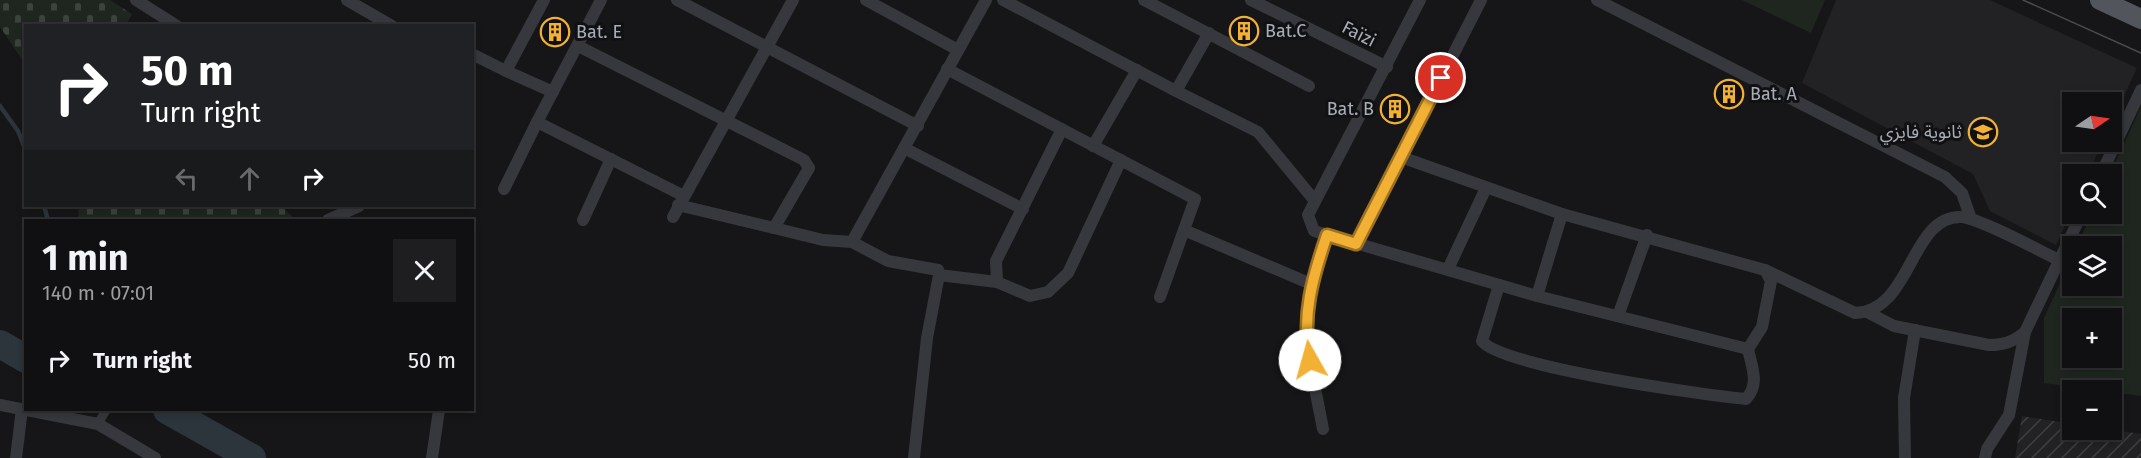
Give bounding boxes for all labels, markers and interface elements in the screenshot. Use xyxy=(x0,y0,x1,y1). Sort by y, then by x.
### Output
building icon: Bat.C xyxy=(1228,15,1260,47)
building icon: Bat. E xyxy=(539,16,571,48)
street label: Faïzi xyxy=(1338,16,1380,52)
place label: Bat.C xyxy=(1265,20,1306,42)
place label: Bat. E xyxy=(576,21,622,43)
text: 50 m xyxy=(141,46,234,96)
icon: right xyxy=(42,48,120,126)
pin xyxy=(1415,52,1466,103)
icon: arrive xyxy=(1424,61,1457,94)
building icon: Bat. A xyxy=(1713,78,1745,110)
place label: Bat. A xyxy=(1750,83,1797,105)
north arrow xyxy=(2062,92,2122,152)
map controls xyxy=(2062,92,2122,440)
building icon: Bat. B xyxy=(1379,93,1411,125)
text: Turn right xyxy=(141,97,261,129)
place label: Bat. B xyxy=(1327,98,1374,120)
school or university icon: ثانوية فايزي xyxy=(1967,116,1999,148)
place label: ثانوية فايزي xyxy=(1880,121,1962,145)
icon: left xyxy=(170,162,203,195)
icon: ahead xyxy=(233,162,266,195)
icon: right xyxy=(296,162,329,195)
button: search xyxy=(2062,164,2122,224)
text: 1 min xyxy=(42,236,129,280)
button: layers xyxy=(2062,236,2122,296)
button: close xyxy=(393,239,456,302)
text: 140 m · 07:01 xyxy=(42,281,154,305)
button: + xyxy=(2062,308,2122,368)
position arrow xyxy=(1278,328,1342,392)
icon: right xyxy=(42,344,75,377)
text: Turn right xyxy=(93,347,192,374)
text: 50 m xyxy=(408,347,456,374)
button: − xyxy=(2062,380,2122,440)

